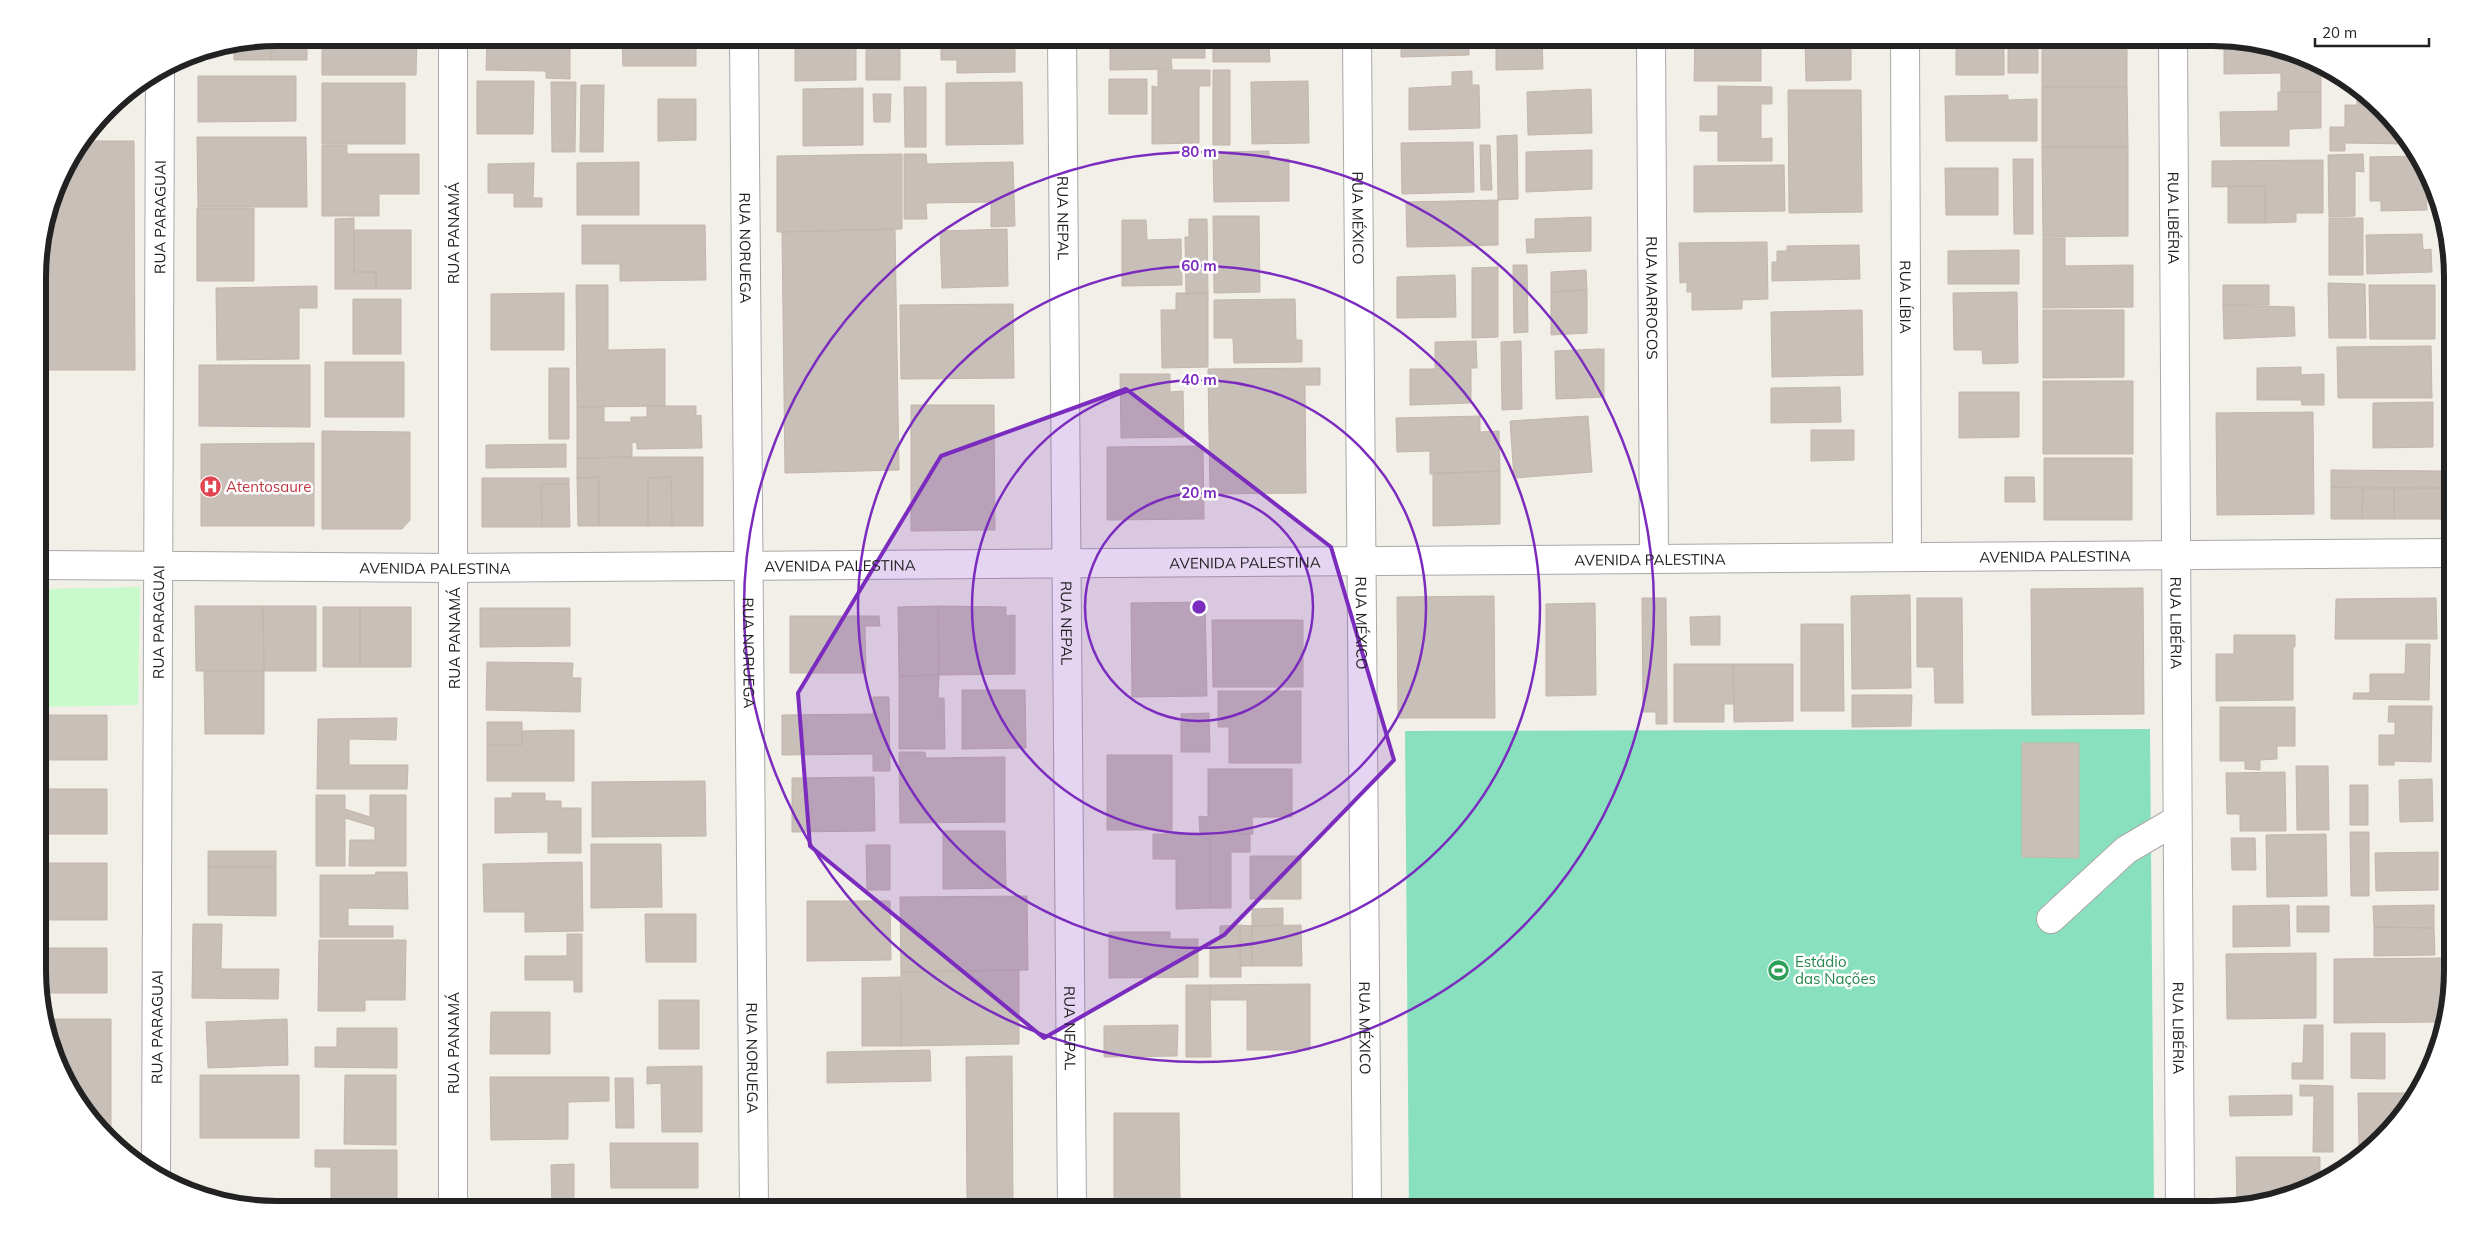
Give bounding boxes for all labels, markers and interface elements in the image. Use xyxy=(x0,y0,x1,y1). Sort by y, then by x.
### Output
scale bar xyxy=(2315,15,2429,47)
text: 20 m xyxy=(2322,23,2357,42)
text: 80 m xyxy=(1181,142,1217,161)
street label: RUA PARAGUAI xyxy=(150,160,169,274)
street label: RUA MÉXICO xyxy=(1349,171,1368,265)
street label: RUA LIBÉRIA xyxy=(2164,172,2184,264)
street label: RUA NEPAL xyxy=(1054,176,1073,260)
street label: RUA PANAMÁ xyxy=(444,182,463,284)
street label: RUA NORUEGA xyxy=(736,192,756,304)
street label: RUA MARROCOS xyxy=(1643,236,1662,360)
text: 60 m xyxy=(1181,256,1217,275)
street label: RUA LÍBIA xyxy=(1896,260,1916,334)
text: 40 m xyxy=(1181,370,1217,389)
hospital icon: Atentosaure xyxy=(198,474,222,498)
place label: Atentosaure xyxy=(226,477,311,496)
text: 20 m xyxy=(1181,483,1217,502)
street label: AVENIDA PALESTINA xyxy=(1979,546,2131,566)
street label: AVENIDA PALESTINA xyxy=(1574,549,1726,569)
street label: AVENIDA PALESTINA xyxy=(1169,552,1321,572)
street label: AVENIDA PALESTINA xyxy=(764,555,916,575)
street label: AVENIDA PALESTINA xyxy=(359,558,511,578)
street label: RUA PARAGUAI xyxy=(148,565,168,679)
street label: RUA MÉXICO xyxy=(1352,576,1372,670)
street label: RUA LIBÉRIA xyxy=(2167,577,2186,669)
street label: RUA NEPAL xyxy=(1057,581,1077,665)
street label: RUA PANAMÁ xyxy=(445,587,464,689)
street label: RUA NORUEGA xyxy=(739,597,759,709)
centre of rings xyxy=(1190,598,1208,616)
place label: Estádio das Nações xyxy=(1795,952,1876,988)
sports icon: Estádio das Nações xyxy=(1767,958,1791,982)
street label: RUA PARAGUAI xyxy=(147,970,166,1084)
street label: RUA MÉXICO xyxy=(1356,981,1375,1075)
street label: RUA LIBÉRIA xyxy=(2169,982,2189,1074)
street label: RUA NEPAL xyxy=(1061,986,1080,1070)
street label: RUA PANAMÁ xyxy=(444,992,463,1094)
street label: RUA NORUEGA xyxy=(743,1002,763,1114)

